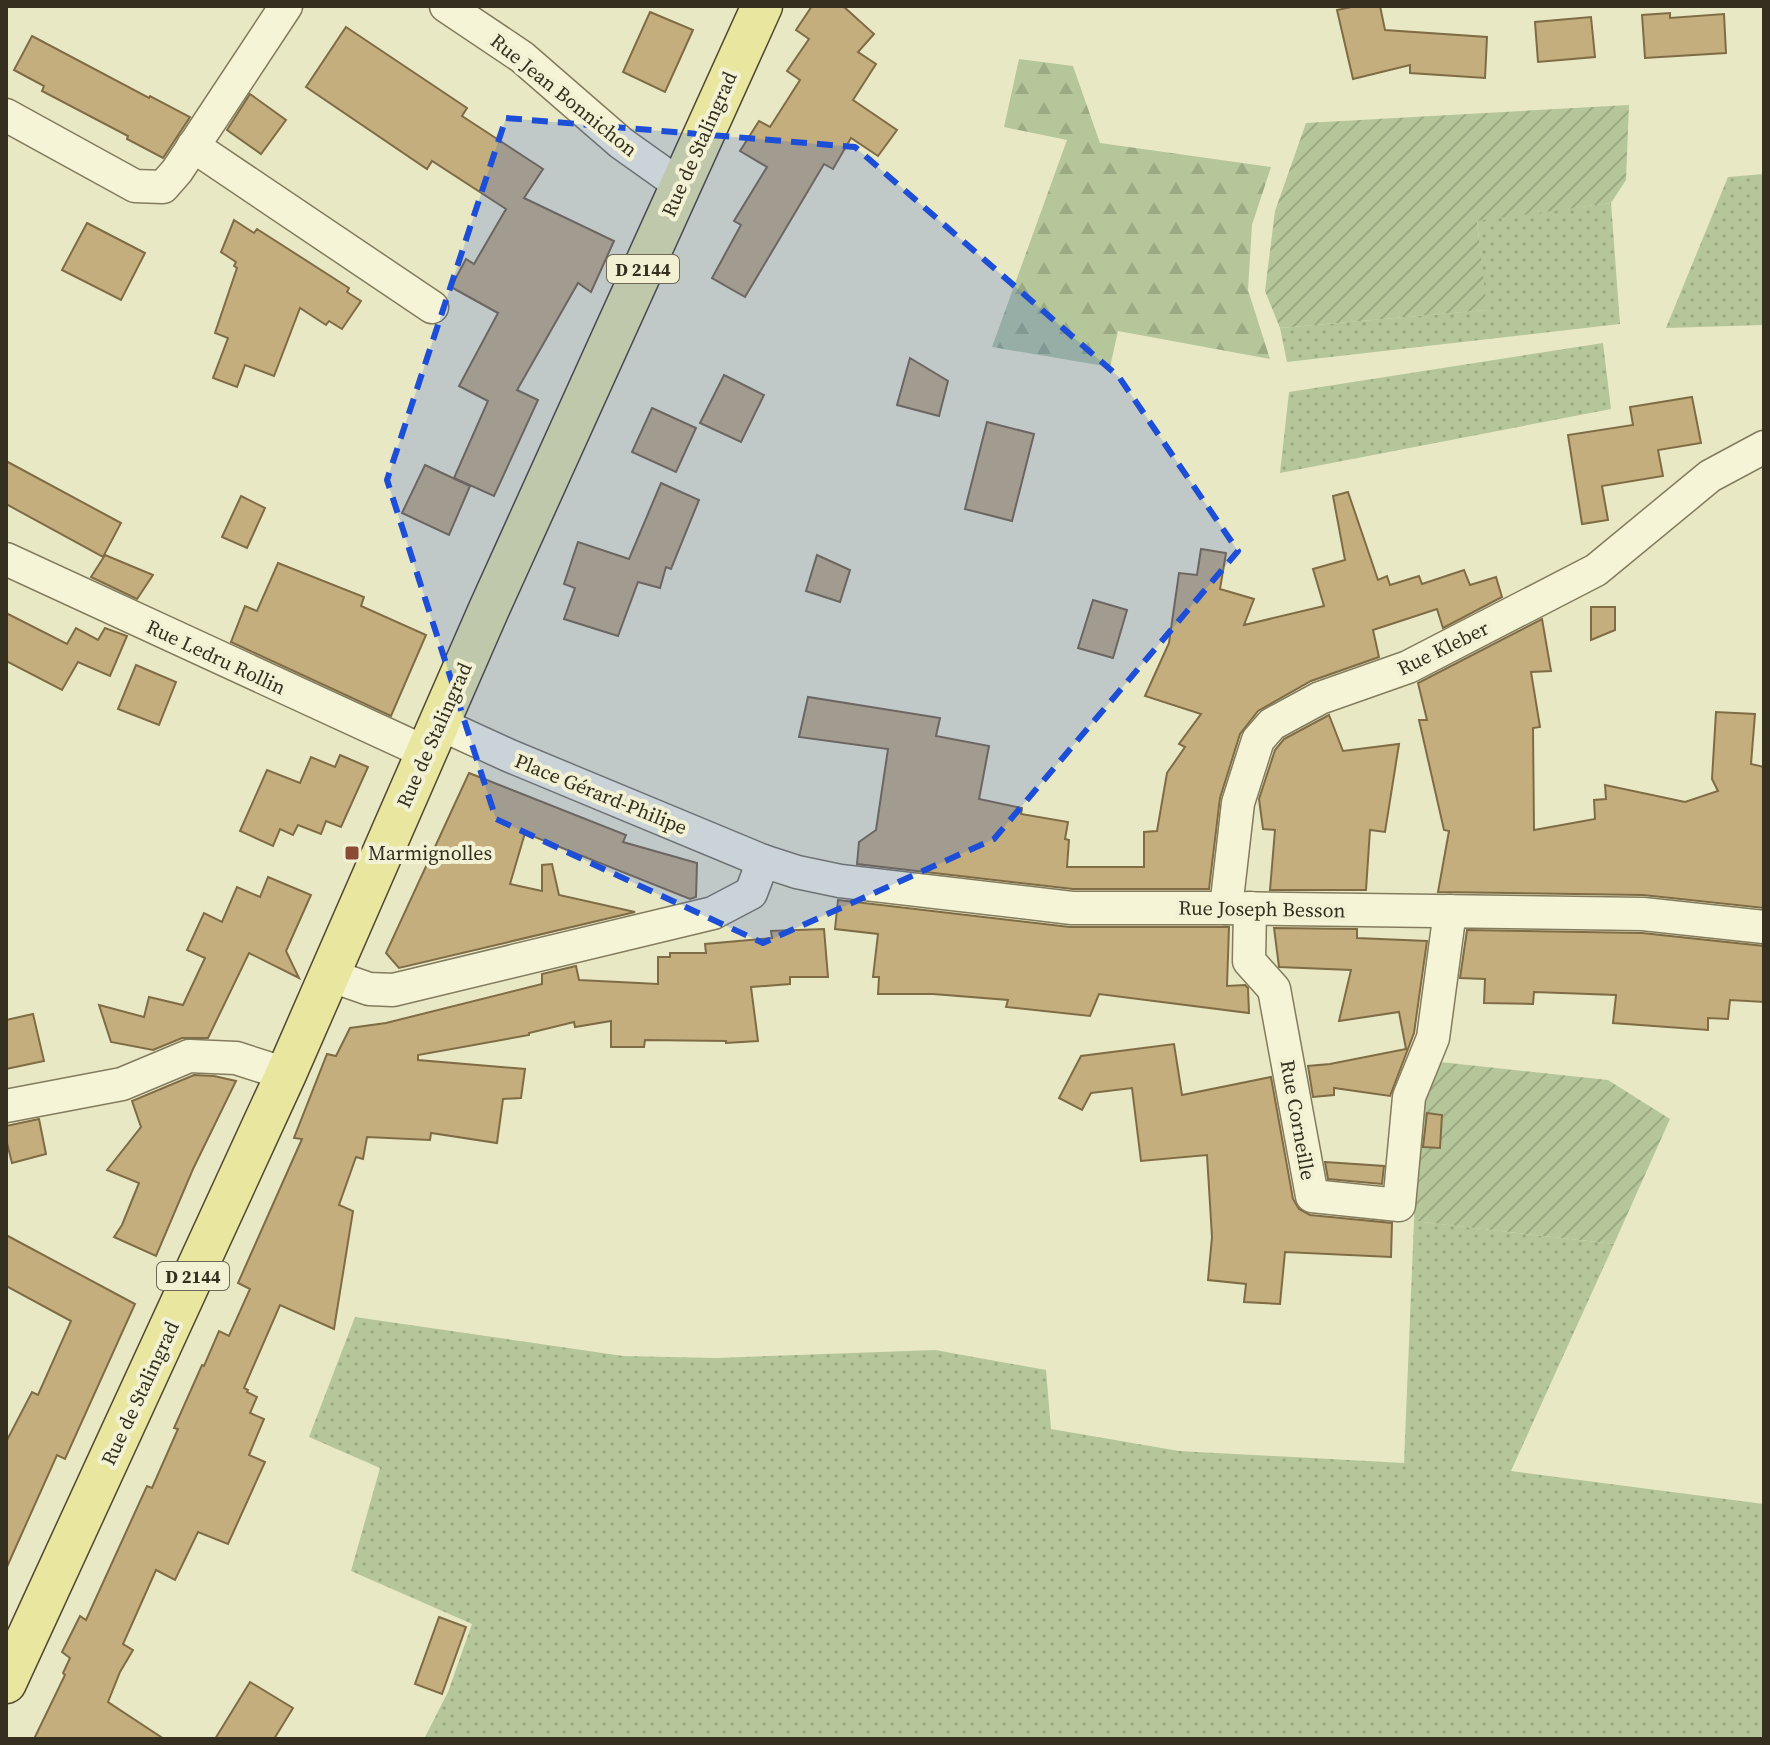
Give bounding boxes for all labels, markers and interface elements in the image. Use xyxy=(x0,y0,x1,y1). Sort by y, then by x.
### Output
street label: Rue Jean Bonnichon xyxy=(485,27,643,163)
street label: Rue de Stalingrad xyxy=(654,66,744,221)
road number: D 2144 xyxy=(607,255,679,283)
street label: Rue Ledru Rollin xyxy=(142,612,290,702)
street label: Rue Kleber xyxy=(1393,614,1494,682)
street label: Rue de Stalingrad xyxy=(389,657,479,812)
street label: Place Gérard-Philipe xyxy=(511,747,691,841)
place label: Marmignolles xyxy=(368,839,492,867)
marker: Marmignolles xyxy=(343,844,361,862)
street label: Rue Joseph Besson xyxy=(1178,894,1346,924)
street label: Rue Corneille xyxy=(1274,1058,1322,1182)
road number: D 2144 xyxy=(157,1262,229,1290)
street label: Rue de Stalingrad xyxy=(94,1316,186,1470)

